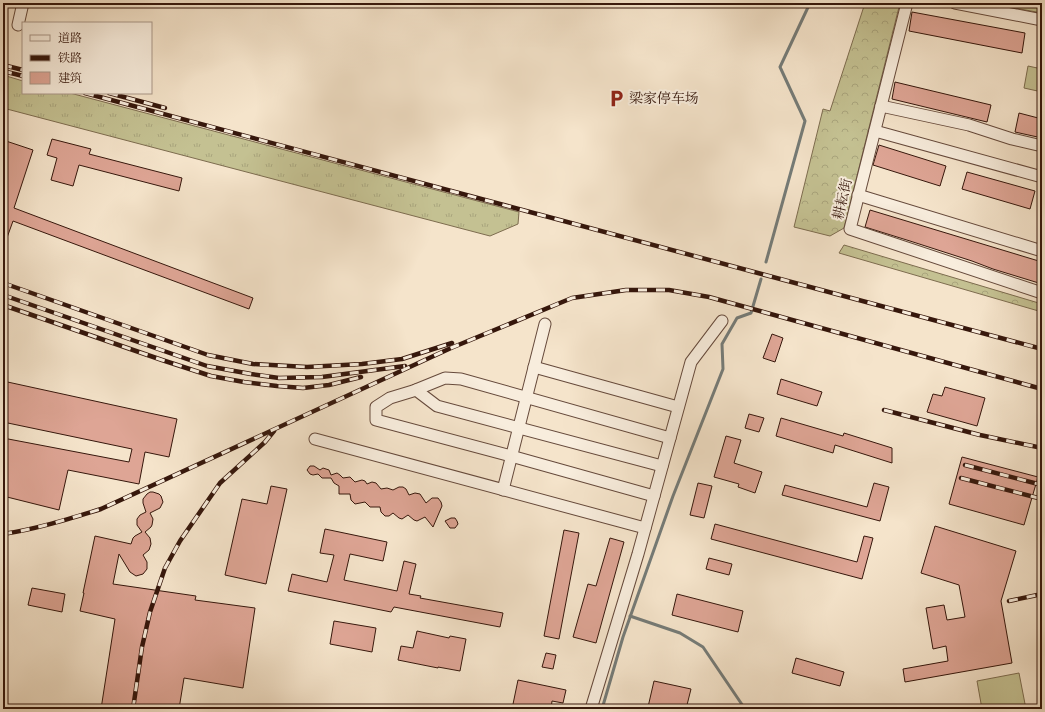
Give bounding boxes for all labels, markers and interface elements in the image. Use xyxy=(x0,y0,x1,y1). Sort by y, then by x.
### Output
legend xyxy=(22,22,152,94)
text: 道路 xyxy=(58,31,82,45)
text: 铁路 xyxy=(58,51,82,65)
text: 建筑 xyxy=(58,71,82,85)
parking icon: 梁家停车场 xyxy=(606,88,626,108)
place label: 梁家停车场 xyxy=(629,91,699,106)
street label: 耕耘街 xyxy=(830,177,855,221)

